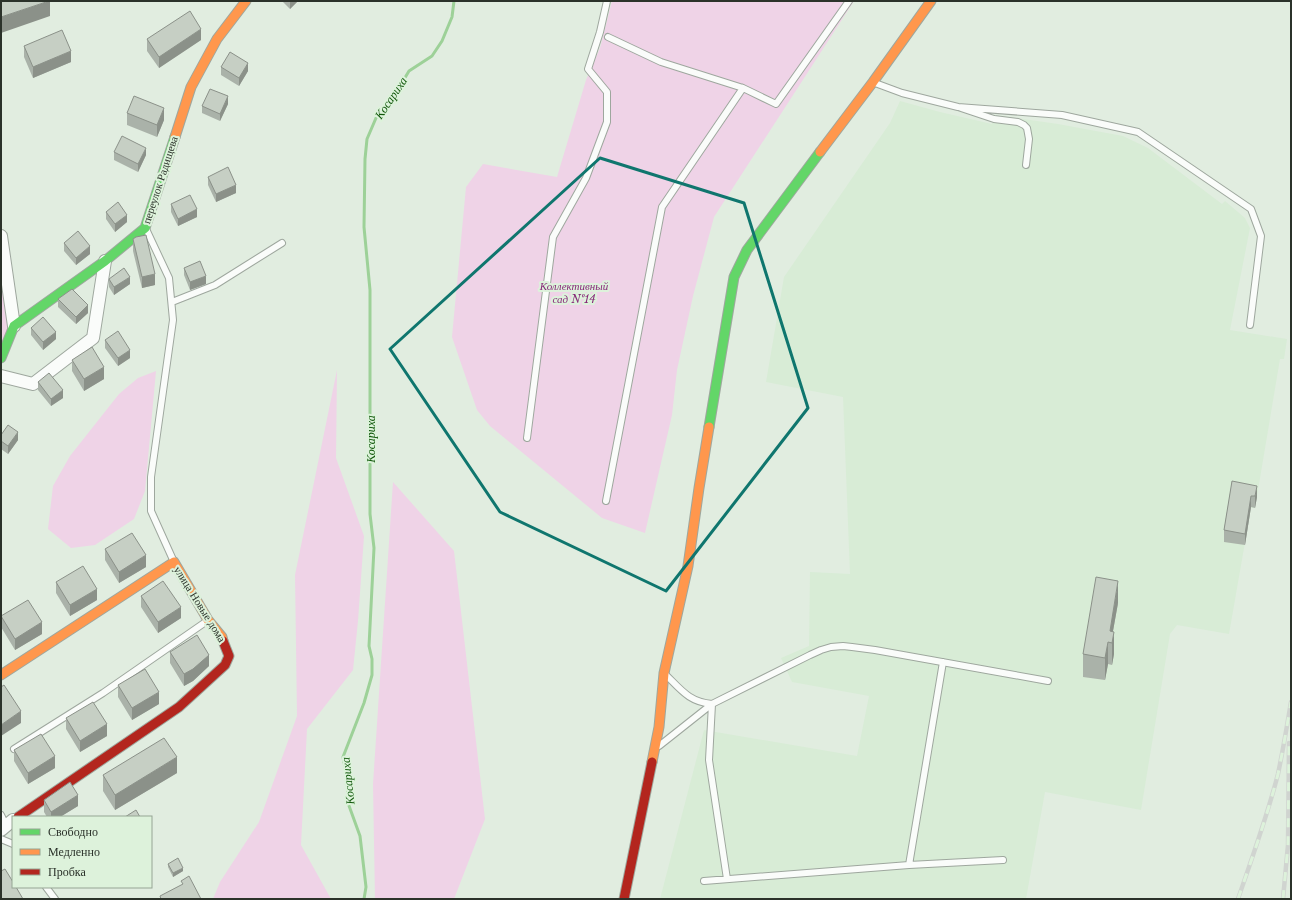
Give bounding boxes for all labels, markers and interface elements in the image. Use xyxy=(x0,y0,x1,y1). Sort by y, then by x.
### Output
water label: Косариха xyxy=(370,74,410,123)
street label: переулок Радищева xyxy=(139,134,181,226)
park label: Коллективный сад №14 xyxy=(539,279,609,306)
water label: Косариха xyxy=(363,415,378,464)
street label: улица Новые дома xyxy=(171,563,229,645)
water label: Косариха xyxy=(338,757,358,807)
legend xyxy=(12,816,152,888)
text: Свободно xyxy=(48,824,98,839)
text: Медленно xyxy=(48,844,100,859)
text: Пробка xyxy=(48,864,86,879)

